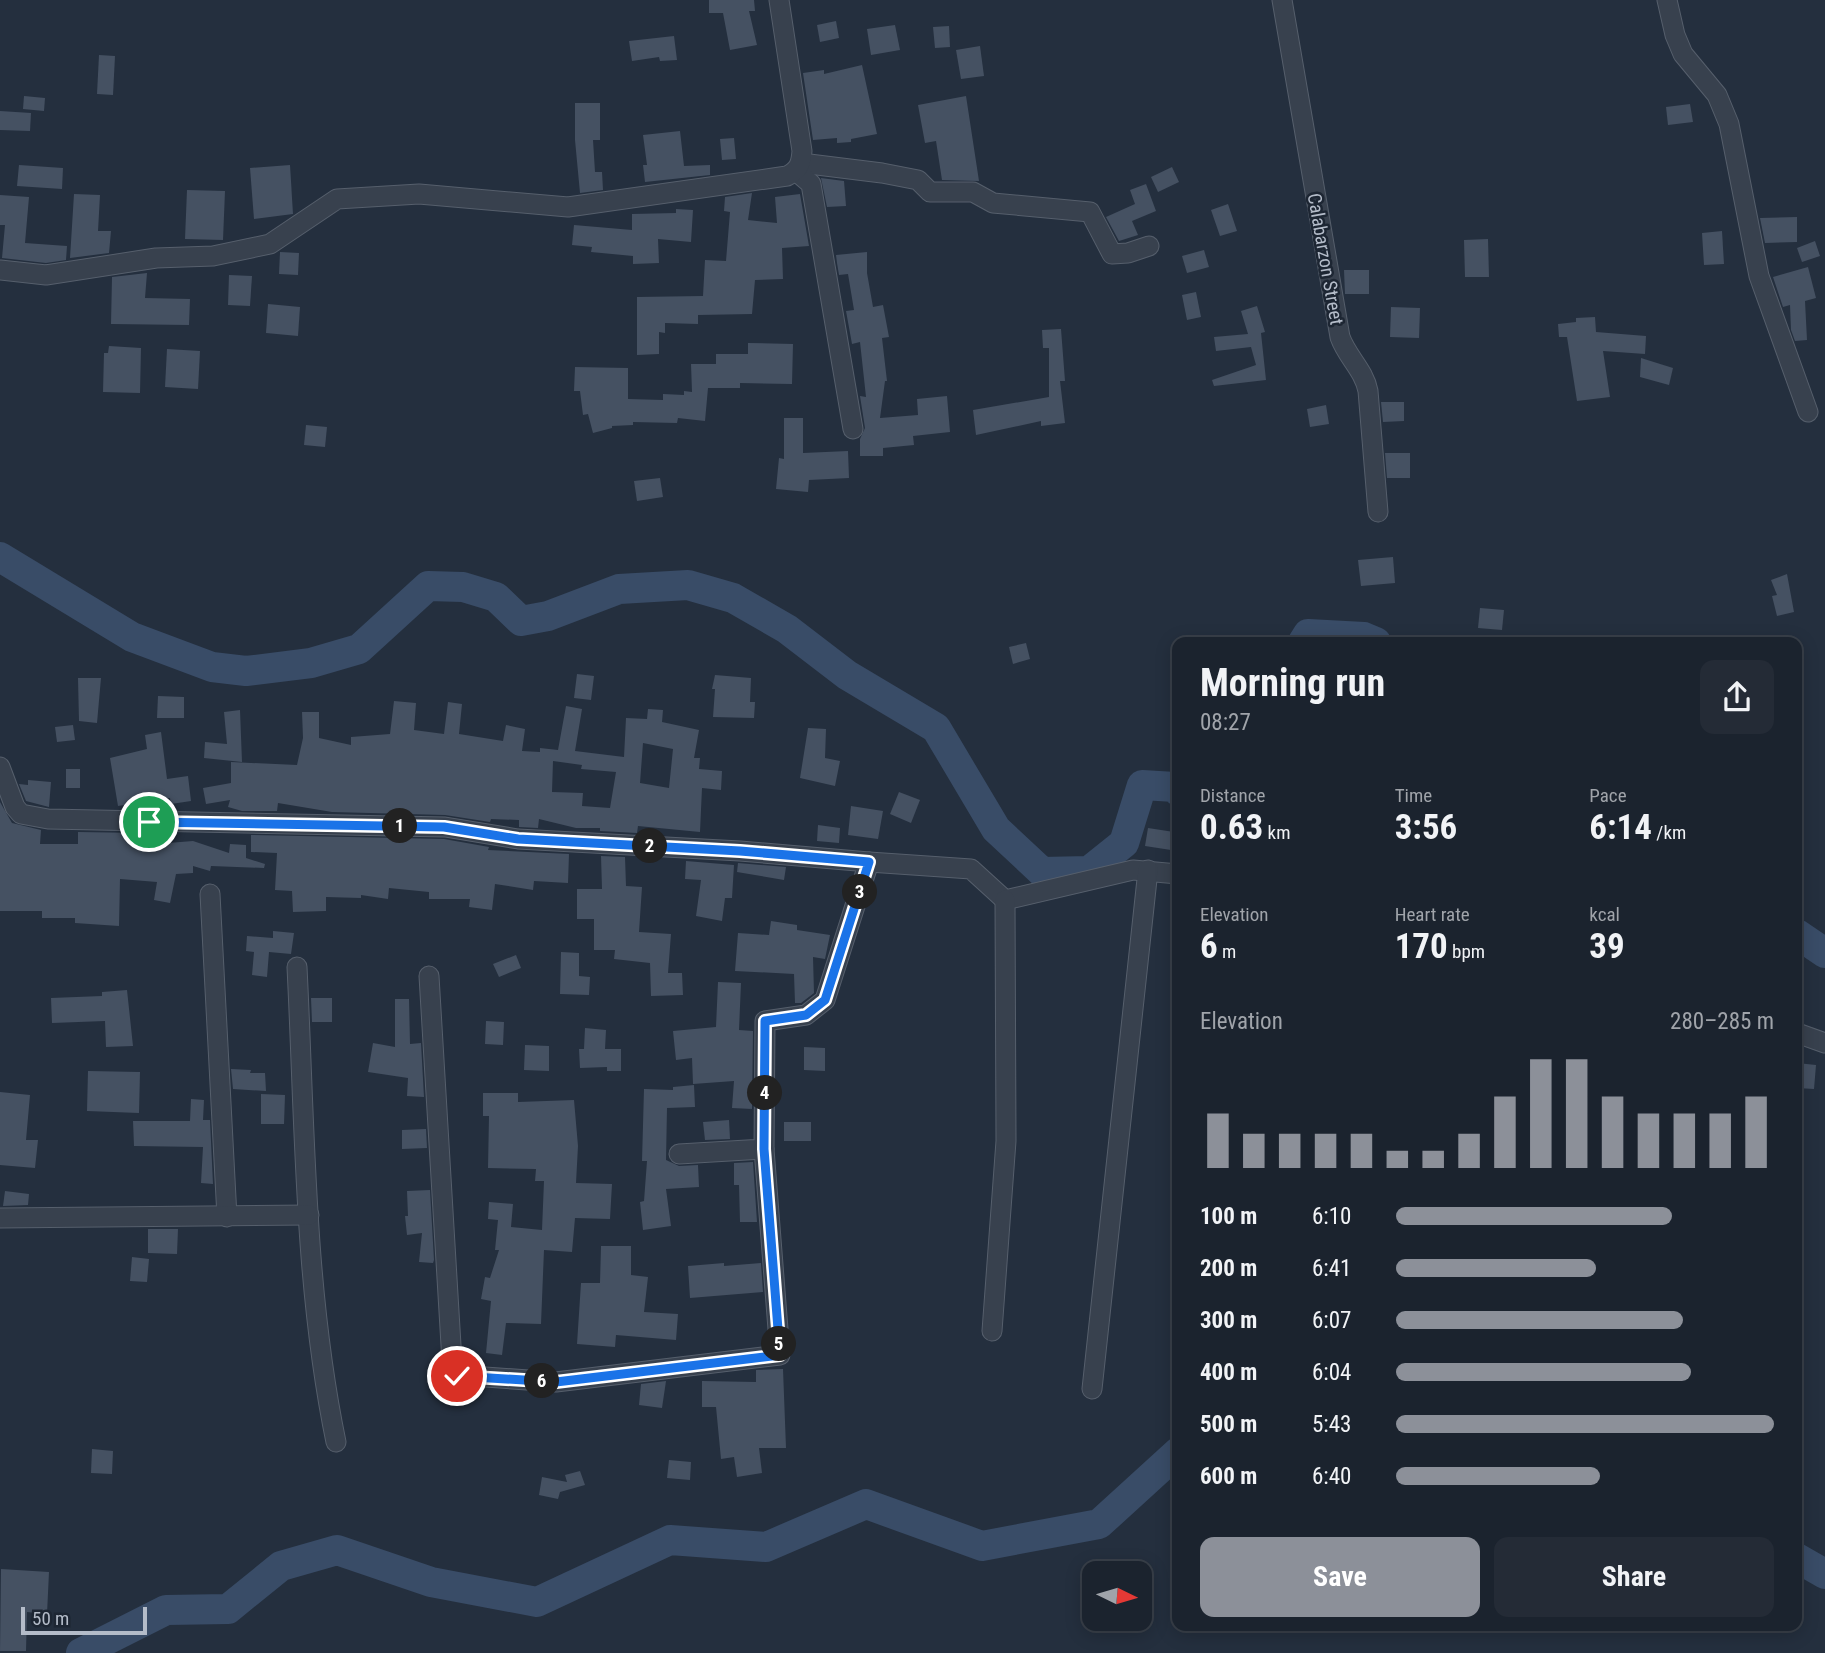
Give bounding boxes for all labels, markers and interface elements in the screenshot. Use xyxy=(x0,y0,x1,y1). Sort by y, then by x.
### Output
street label: Calabarzon Street xyxy=(1303,191,1348,327)
button: share xyxy=(1700,660,1774,734)
text: Morning run xyxy=(1200,661,1385,705)
text: 08:27 xyxy=(1200,709,1251,736)
text: Distance xyxy=(1200,784,1265,807)
text: Time xyxy=(1395,784,1432,807)
text: Pace xyxy=(1589,784,1627,807)
pin xyxy=(119,792,179,852)
icon: arrive xyxy=(130,803,168,841)
text: 0.63 xyxy=(1200,807,1263,848)
text: 3:56 xyxy=(1395,807,1457,848)
text: 6:14 xyxy=(1589,807,1652,848)
pin: 1 xyxy=(382,808,418,844)
text: 1 xyxy=(395,814,404,837)
text: km xyxy=(1263,821,1290,844)
text: /km xyxy=(1652,821,1686,844)
pin: 2 xyxy=(632,828,668,864)
text: 2 xyxy=(645,834,654,857)
pin: 3 xyxy=(842,874,878,910)
text: 3 xyxy=(855,880,864,903)
text: Elevation xyxy=(1200,903,1268,926)
text: Heart rate xyxy=(1395,903,1470,926)
text: kcal xyxy=(1589,903,1620,926)
text: 6 xyxy=(1200,926,1218,967)
text: 170 xyxy=(1395,926,1448,967)
text: 39 xyxy=(1589,926,1625,967)
text: m xyxy=(1218,940,1236,963)
text: bpm xyxy=(1448,940,1485,963)
text: Elevation xyxy=(1200,1008,1283,1035)
text: 280–285 m xyxy=(1670,1008,1774,1035)
pin: 4 xyxy=(748,1076,782,1110)
text: 4 xyxy=(760,1081,769,1104)
text: 100 m xyxy=(1200,1203,1257,1230)
text: 6:10 xyxy=(1312,1203,1351,1230)
text: 200 m xyxy=(1200,1255,1257,1282)
text: 6:41 xyxy=(1312,1255,1351,1282)
text: 300 m xyxy=(1200,1307,1257,1334)
text: 6:07 xyxy=(1312,1307,1351,1334)
pin: 5 xyxy=(762,1326,796,1362)
text: 5 xyxy=(774,1332,783,1355)
pin xyxy=(427,1346,487,1406)
icon: check xyxy=(438,1357,476,1395)
text: 400 m xyxy=(1200,1359,1257,1386)
text: 6:04 xyxy=(1312,1359,1351,1386)
pin: 6 xyxy=(524,1364,560,1398)
text: 6 xyxy=(537,1369,546,1392)
text: 500 m xyxy=(1200,1411,1257,1438)
text: 5:43 xyxy=(1312,1411,1351,1438)
text: 600 m xyxy=(1200,1463,1257,1490)
text: 6:40 xyxy=(1312,1463,1351,1490)
button: Save xyxy=(1200,1537,1480,1617)
button: Share xyxy=(1494,1537,1774,1617)
north arrow xyxy=(1082,1561,1152,1631)
map controls xyxy=(1082,1561,1152,1631)
scale bar xyxy=(21,1604,147,1636)
text: 50 m xyxy=(32,1607,69,1630)

